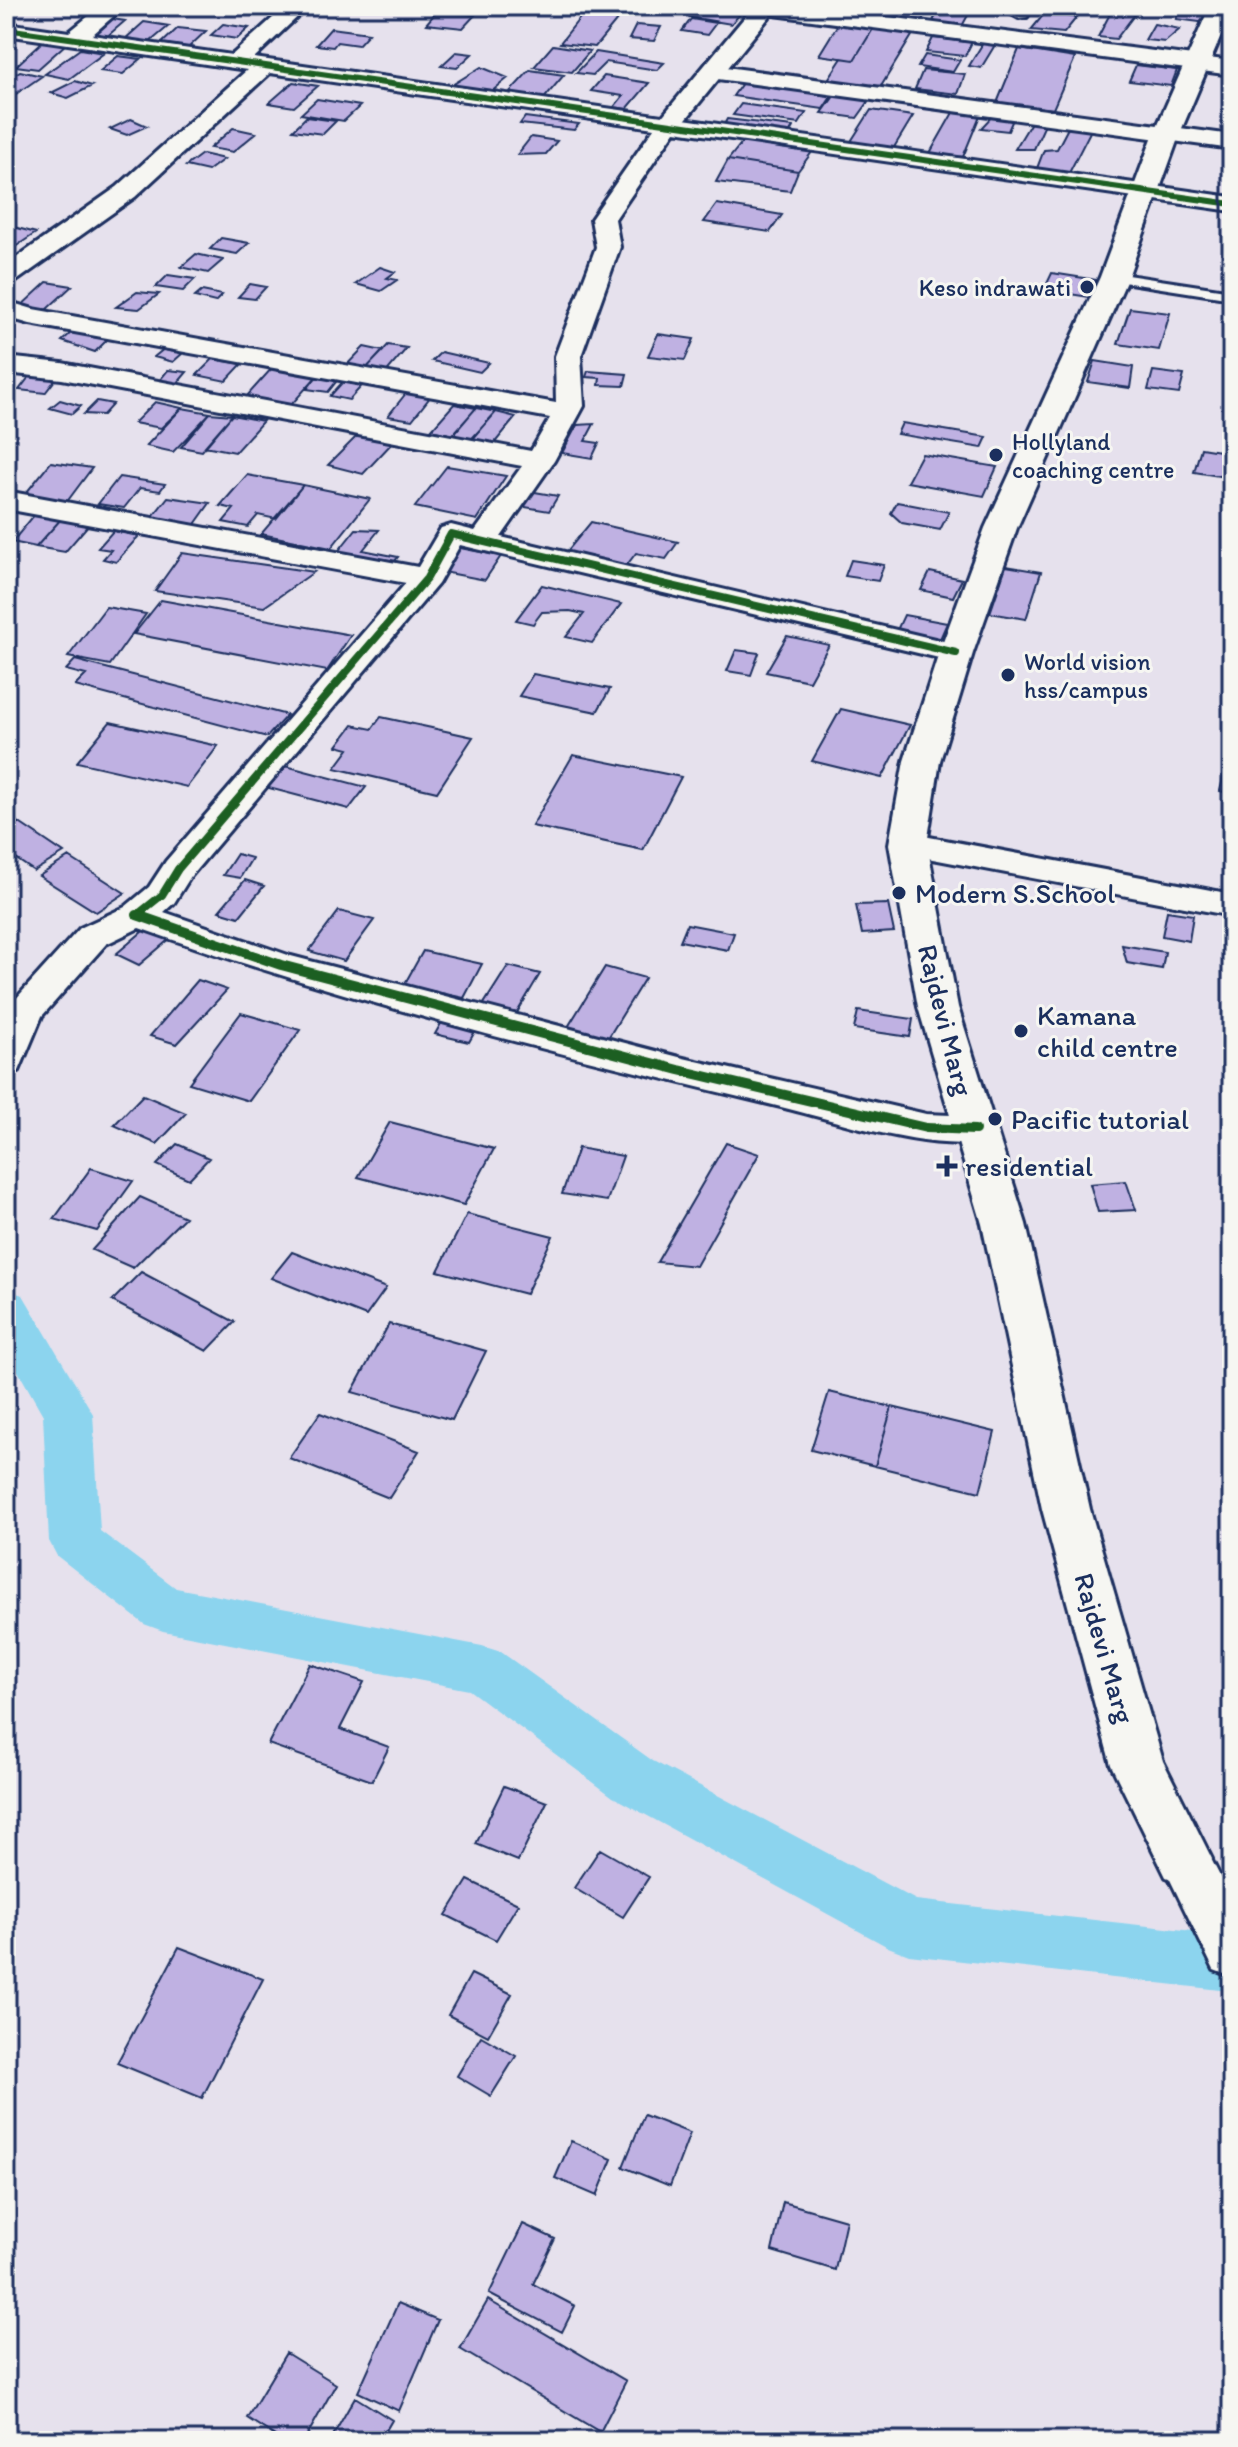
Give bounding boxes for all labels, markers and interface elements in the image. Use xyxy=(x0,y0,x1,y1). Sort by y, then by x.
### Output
place label: Keso indrawati xyxy=(919,273,1071,302)
marker: Keso indrawati xyxy=(1078,278,1096,296)
place label: Hollyland coaching centre xyxy=(1012,427,1174,484)
marker: Hollyland coaching centre xyxy=(987,446,1005,464)
place label: World vision hss/campus xyxy=(1024,647,1151,704)
marker: World vision hss/campus xyxy=(999,666,1017,684)
place label: Modern S.School xyxy=(915,876,1115,910)
marker: Modern S.School xyxy=(890,884,908,902)
street label: Rajdevi Marg xyxy=(911,941,981,1100)
place label: Kamana child centre xyxy=(1037,998,1178,1064)
marker: Kamana child centre xyxy=(1012,1022,1030,1040)
place label: Pacific tutorial xyxy=(1011,1102,1189,1136)
marker: Pacific tutorial xyxy=(986,1110,1004,1128)
place label: residential xyxy=(965,1149,1093,1183)
marker: residential xyxy=(936,1155,958,1177)
street label: Rajdevi Marg xyxy=(1067,1569,1143,1728)

